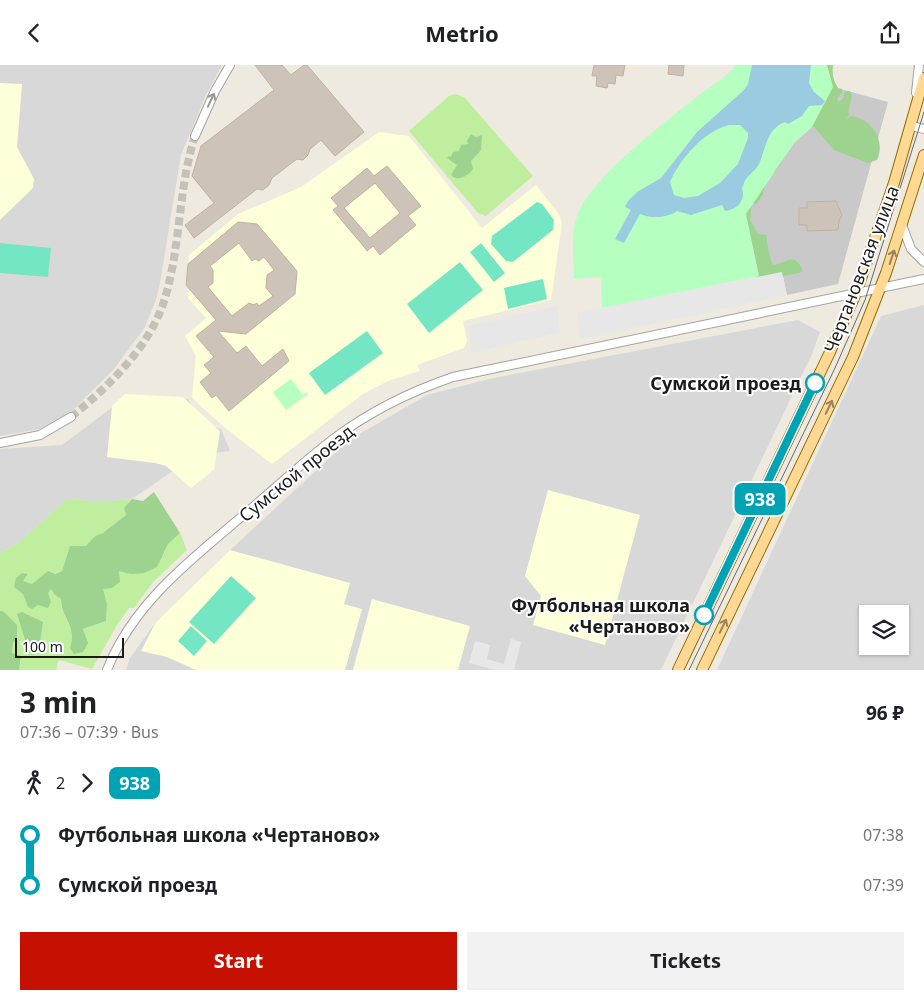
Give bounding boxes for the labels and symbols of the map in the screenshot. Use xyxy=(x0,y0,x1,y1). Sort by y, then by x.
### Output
one-way arrow xyxy=(207,93,216,108)
street label: Чертановская улица xyxy=(818,182,904,356)
one-way arrow xyxy=(887,249,897,265)
place label: Сумской проезд xyxy=(650,371,802,395)
marker: Сумской проезд xyxy=(805,373,825,393)
one-way arrow xyxy=(825,400,834,415)
street label: Сумской проезд xyxy=(234,419,359,527)
line badge: 938 xyxy=(731,483,789,515)
place label: Футбольная школа «Чертаново» xyxy=(511,593,690,638)
marker: Футбольная школа «Чертаново» xyxy=(694,605,714,625)
one-way arrow xyxy=(719,619,728,634)
scale bar xyxy=(15,635,124,658)

